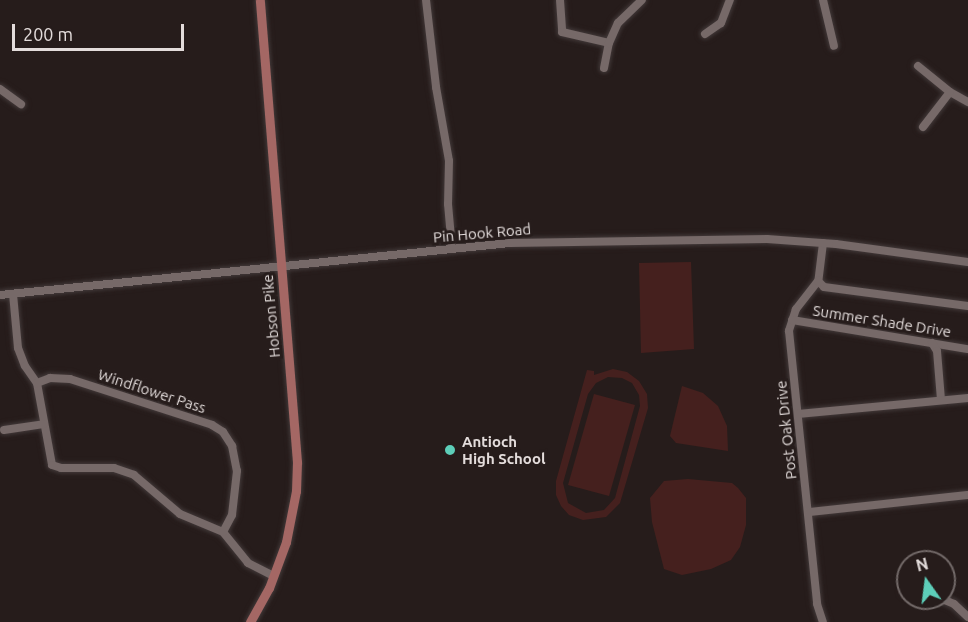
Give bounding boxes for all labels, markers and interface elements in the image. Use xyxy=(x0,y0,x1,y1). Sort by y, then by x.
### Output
scale bar xyxy=(15,12,188,50)
text: 200 m xyxy=(23,24,73,44)
street label: Pin Hook Road xyxy=(432,220,532,246)
street label: Hobson Pike xyxy=(258,274,284,358)
street label: Summer Shade Drive xyxy=(812,301,952,341)
street label: Windflower Pass xyxy=(96,365,208,417)
street label: Post Oak Drive xyxy=(772,380,800,480)
place label: Antioch High School xyxy=(462,432,545,467)
marker: Antioch High School xyxy=(443,443,457,457)
north arrow xyxy=(896,550,956,610)
text: N xyxy=(914,554,930,575)

